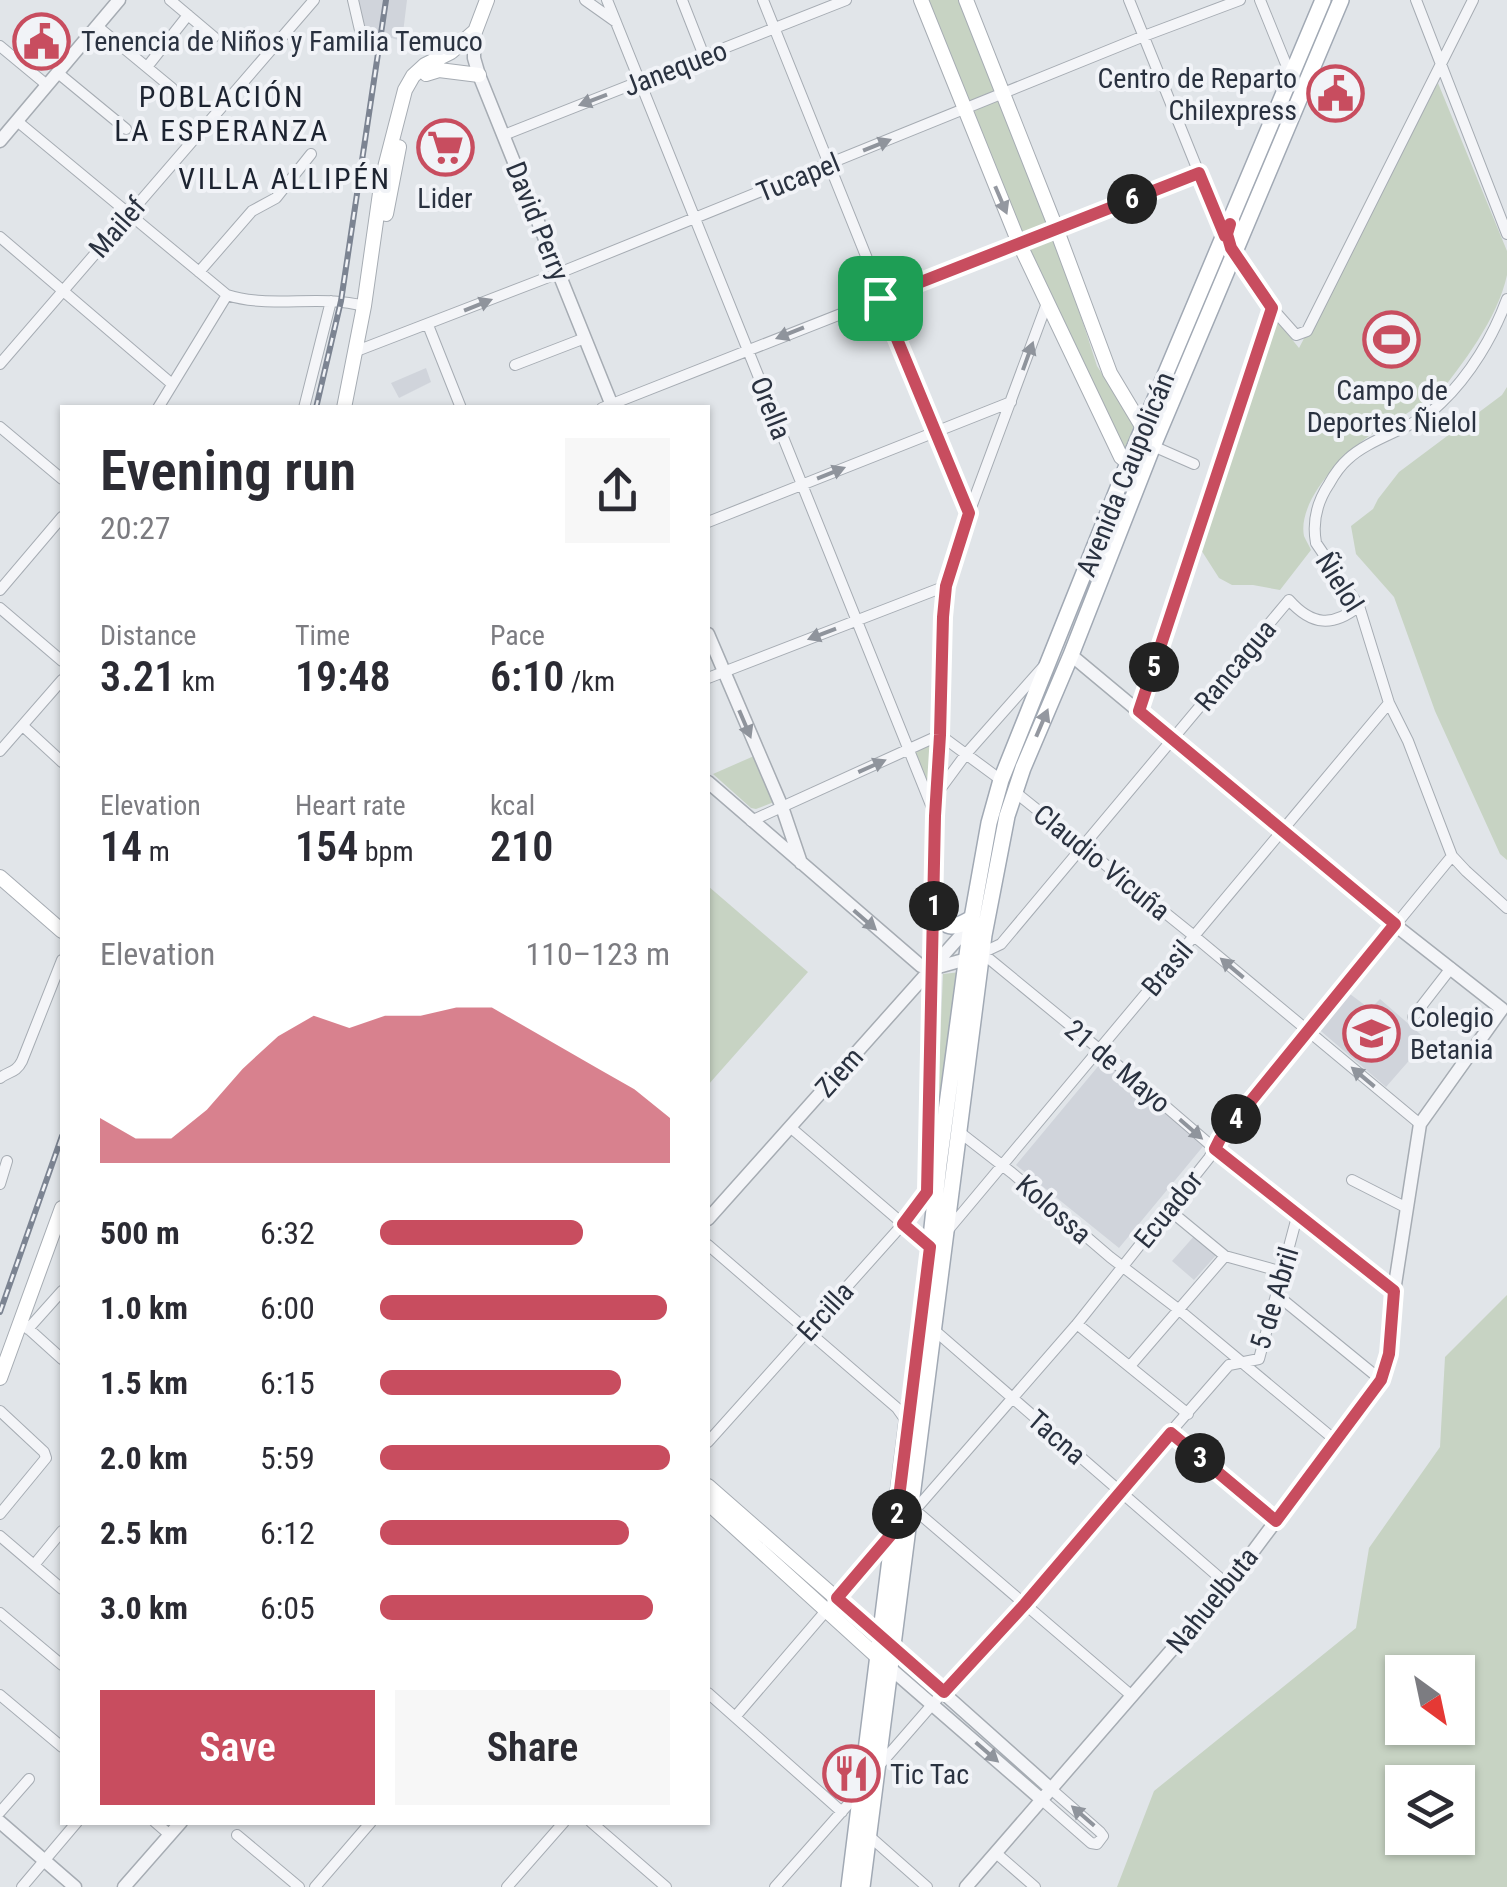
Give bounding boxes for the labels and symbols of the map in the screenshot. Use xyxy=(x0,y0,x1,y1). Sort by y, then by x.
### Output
public building icon: Tenencia de Niños y Familia Temuco xyxy=(12,11,72,71)
place label: Tenencia de Niños y Familia Temuco xyxy=(81,25,483,58)
street label: Janequeo xyxy=(619,34,732,103)
place label: Centro de Reparto Chilexpress xyxy=(1097,62,1297,127)
public building icon: Centro de Reparto Chilexpress xyxy=(1306,64,1366,124)
district label: POBLACIÓN LA ESPERANZA xyxy=(114,79,330,148)
one-way arrow xyxy=(578,93,608,108)
supermarket icon: Lider xyxy=(415,117,475,177)
one-way arrow xyxy=(862,136,892,152)
street label: Tucapel xyxy=(752,146,844,209)
street label: David Perry xyxy=(499,157,576,286)
district label: VILLA ALLIPÉN xyxy=(178,161,392,196)
pin: 6 xyxy=(1107,174,1157,224)
place label: Lider xyxy=(417,182,473,215)
one-way arrow xyxy=(993,185,1009,215)
street label: Mailef xyxy=(82,190,153,264)
pin xyxy=(838,256,923,341)
one-way arrow xyxy=(464,297,494,313)
sports icon: Campo de Deportes Ñielol xyxy=(1362,309,1422,369)
one-way arrow xyxy=(775,326,805,342)
one-way arrow xyxy=(1021,341,1036,371)
street label: Avenida Caupolicán xyxy=(1069,367,1182,581)
street label: Orella xyxy=(743,372,798,444)
place label: Campo de Deportes Ñielol xyxy=(1307,374,1477,439)
one-way arrow xyxy=(816,465,846,481)
street label: Ñielol xyxy=(1309,546,1370,618)
street label: Rancagua xyxy=(1188,613,1283,718)
one-way arrow xyxy=(807,626,837,642)
pin: 5 xyxy=(1129,642,1179,692)
one-way arrow xyxy=(1034,708,1050,738)
one-way arrow xyxy=(738,709,754,739)
one-way arrow xyxy=(857,758,887,774)
street label: Claudio Vicuña xyxy=(1027,797,1176,927)
pin: 1 xyxy=(909,881,959,931)
one-way arrow xyxy=(852,909,877,931)
street label: Brasil xyxy=(1135,934,1200,1003)
one-way arrow xyxy=(1220,958,1245,979)
place label: Colegio Betania xyxy=(1410,1001,1494,1066)
school or university icon: Colegio Betania xyxy=(1341,1003,1401,1063)
street label: 21 de Mayo xyxy=(1058,1013,1177,1120)
street label: Ziem xyxy=(809,1041,870,1104)
one-way arrow xyxy=(1351,1067,1376,1089)
pin: 4 xyxy=(1211,1094,1261,1144)
one-way arrow xyxy=(1178,1117,1203,1139)
street label: Ecuador xyxy=(1127,1164,1210,1255)
street label: Kolossa xyxy=(1009,1168,1098,1251)
street label: 5 de Abril xyxy=(1243,1243,1306,1353)
street label: Ercilla xyxy=(790,1275,860,1348)
street label: Tacna xyxy=(1021,1403,1093,1472)
pin: 3 xyxy=(1175,1433,1225,1483)
pin: 2 xyxy=(872,1489,922,1539)
street label: Nahuelbuta xyxy=(1160,1541,1265,1660)
north arrow xyxy=(1385,1655,1475,1745)
one-way arrow xyxy=(974,1741,999,1763)
restaurant icon: Tic Tac xyxy=(821,1744,881,1804)
place label: Tic Tac xyxy=(890,1758,969,1791)
one-way arrow xyxy=(1070,1806,1095,1828)

